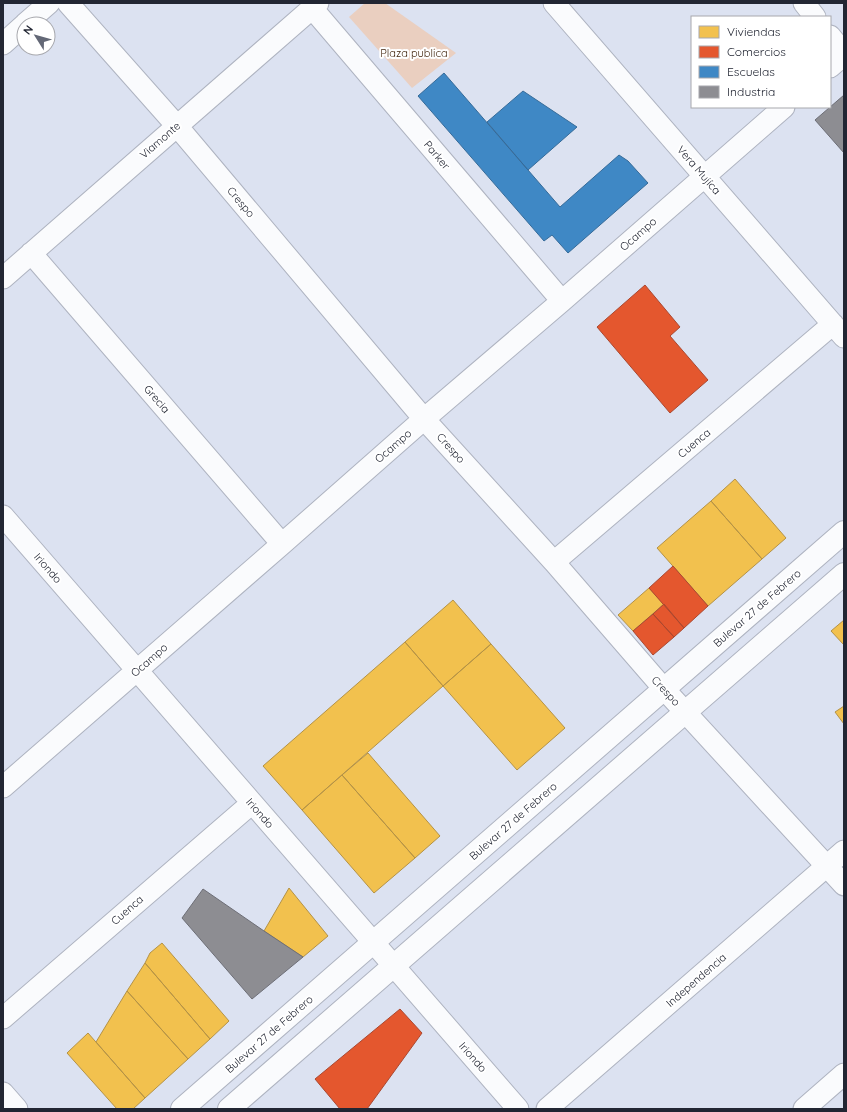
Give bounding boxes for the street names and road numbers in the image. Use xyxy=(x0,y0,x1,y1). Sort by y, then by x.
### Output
street label: Viamonte xyxy=(137,119,183,161)
street label: Parker xyxy=(421,138,454,173)
street label: Vera Mujíca xyxy=(674,143,724,197)
street label: Crespo xyxy=(224,184,258,221)
street label: Ocampo xyxy=(617,214,660,254)
street label: Grecia xyxy=(141,382,173,416)
street label: Cuenca xyxy=(675,425,713,461)
street label: Ocampo xyxy=(372,426,415,466)
street label: Crespo xyxy=(434,430,468,466)
street label: Iriondo xyxy=(31,550,65,586)
street label: Bulevar 27 de Febrero xyxy=(710,566,804,650)
street label: Ocampo xyxy=(128,640,171,680)
street label: Crespo xyxy=(649,673,684,709)
street label: Bulevar 27 de Febrero xyxy=(466,779,560,863)
street label: Iriondo xyxy=(243,795,277,831)
street label: Cuenca xyxy=(108,892,146,928)
street label: Independencia xyxy=(663,950,729,1010)
street label: Bulevar 27 de Febrero xyxy=(222,992,316,1076)
street label: Iriondo xyxy=(456,1039,490,1075)

